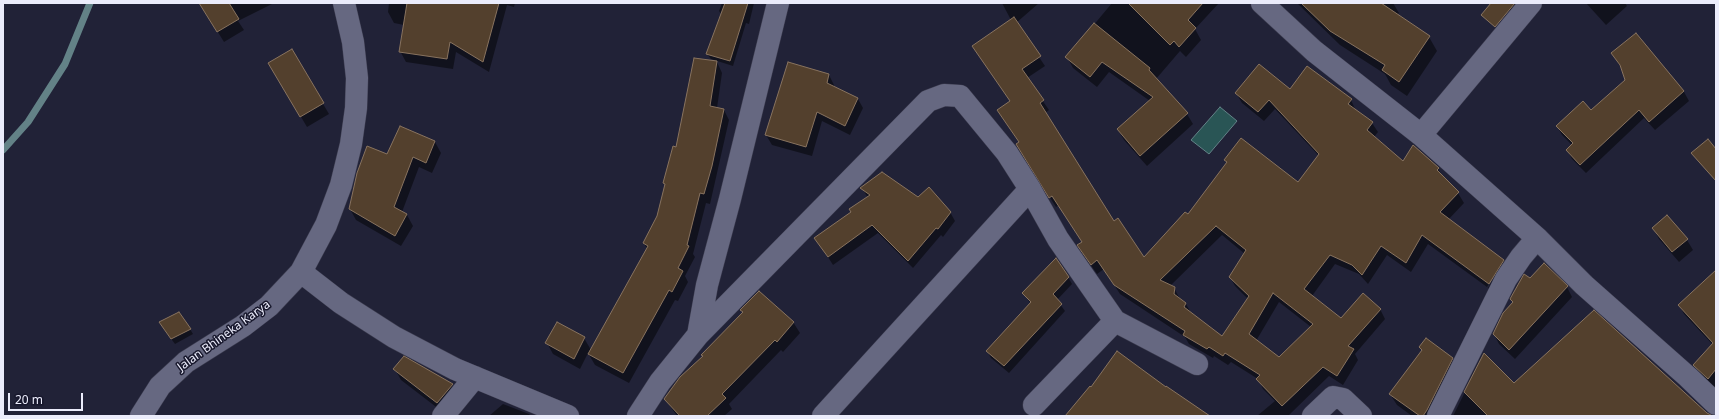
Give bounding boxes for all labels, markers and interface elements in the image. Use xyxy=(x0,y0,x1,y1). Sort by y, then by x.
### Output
street label: Jalan Bhineka Karya xyxy=(175,298,273,374)
scale bar xyxy=(10,385,85,411)
text: 20 m xyxy=(15,391,43,408)

